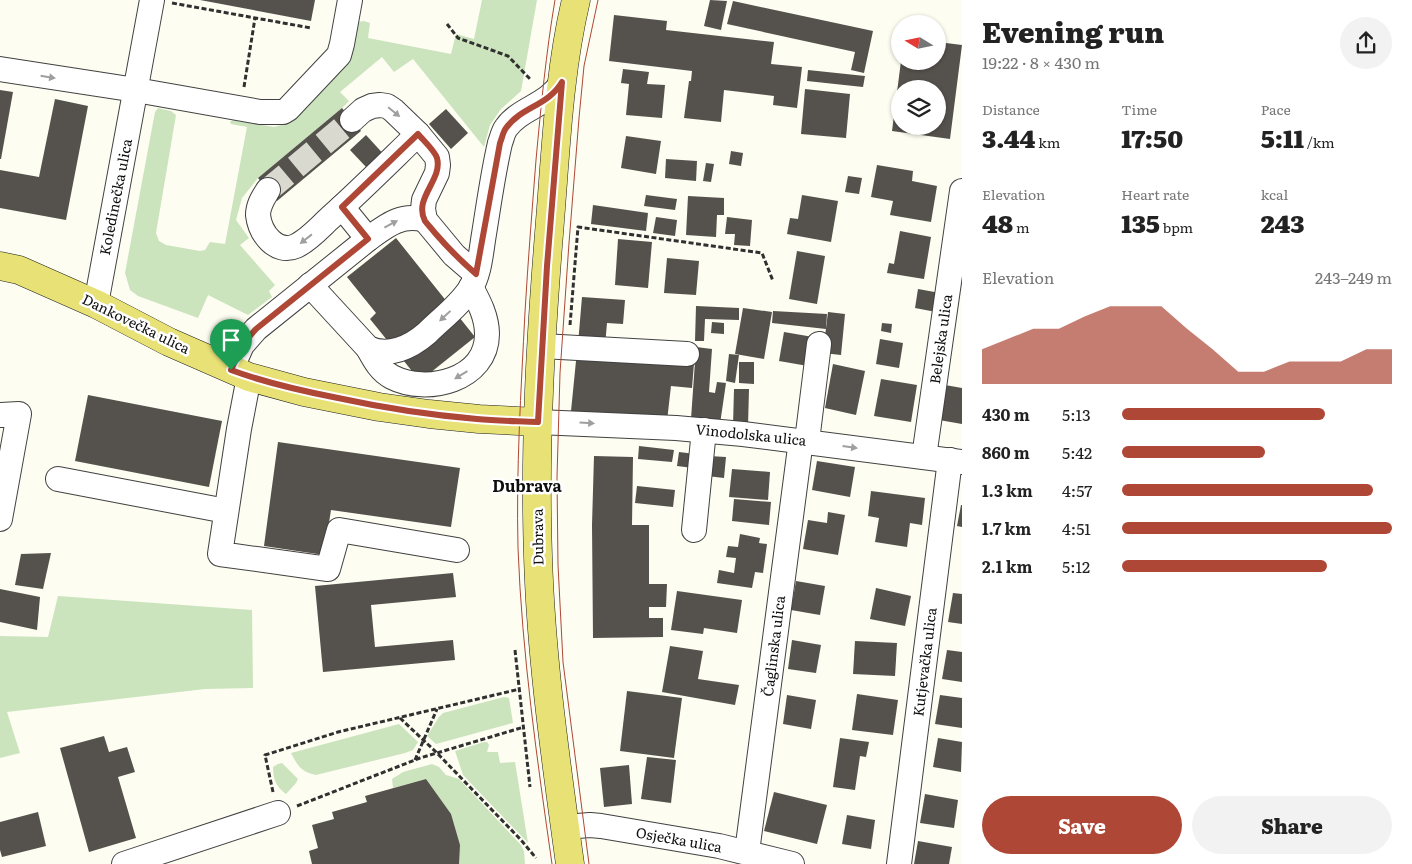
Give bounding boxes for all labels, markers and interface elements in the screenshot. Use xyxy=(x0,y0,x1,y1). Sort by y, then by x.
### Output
text: Evening run xyxy=(982,10,1164,52)
north arrow xyxy=(891,15,946,70)
map controls xyxy=(891,15,946,135)
button: share xyxy=(1340,17,1392,69)
text: 19:22 · 8 × 430 m xyxy=(982,50,1100,74)
one-way arrow xyxy=(40,73,56,81)
button: layers xyxy=(891,80,946,135)
text: Distance xyxy=(982,99,1040,119)
text: Time xyxy=(1121,99,1157,119)
text: Pace xyxy=(1261,99,1291,119)
one-way arrow xyxy=(387,107,401,117)
text: 3.44 xyxy=(982,119,1035,156)
text: 17:50 xyxy=(1121,119,1183,156)
text: 5:11 xyxy=(1261,119,1304,156)
text: km xyxy=(1035,132,1060,152)
text: /km xyxy=(1304,132,1335,152)
street label: Koledinečka ulica xyxy=(94,136,136,257)
text: Elevation xyxy=(982,184,1045,204)
text: Heart rate xyxy=(1121,184,1189,204)
text: kcal xyxy=(1261,184,1288,204)
text: 48 xyxy=(982,204,1013,241)
text: 135 xyxy=(1121,204,1160,241)
text: 243 xyxy=(1261,204,1305,241)
text: m xyxy=(1013,217,1030,237)
text: bpm xyxy=(1160,217,1193,237)
one-way arrow xyxy=(383,220,398,228)
one-way arrow xyxy=(299,234,312,245)
text: Elevation xyxy=(982,265,1054,289)
text: 243–249 m xyxy=(1315,265,1392,289)
street label: Dankovečka ulica xyxy=(79,288,194,358)
street label: Belejska ulica xyxy=(924,292,956,385)
one-way arrow xyxy=(439,310,451,322)
pin xyxy=(210,319,252,370)
icon: arrive xyxy=(217,326,245,354)
one-way arrow xyxy=(454,370,467,379)
text: 430 m xyxy=(982,402,1030,426)
text: 5:13 xyxy=(1062,402,1091,426)
street label: Vinodolska ulica xyxy=(695,418,808,450)
one-way arrow xyxy=(579,420,595,428)
text: 860 m xyxy=(982,440,1030,464)
text: 5:42 xyxy=(1062,440,1092,464)
one-way arrow xyxy=(842,443,858,451)
district label: Dubrava xyxy=(492,473,562,497)
text: 1.3 km xyxy=(982,478,1033,502)
text: 4:57 xyxy=(1062,478,1092,502)
street label: Dubrava xyxy=(526,508,547,566)
text: 1.7 km xyxy=(982,516,1031,540)
text: 4:51 xyxy=(1062,516,1091,540)
text: 2.1 km xyxy=(982,554,1032,578)
text: 5:12 xyxy=(1062,554,1090,578)
street label: Čaglinska ulica xyxy=(757,594,789,697)
street label: Kutjevačka ulica xyxy=(907,606,941,717)
button: Save xyxy=(982,796,1182,854)
button: Share xyxy=(1192,796,1392,854)
street label: Osječka ulica xyxy=(635,822,724,857)

